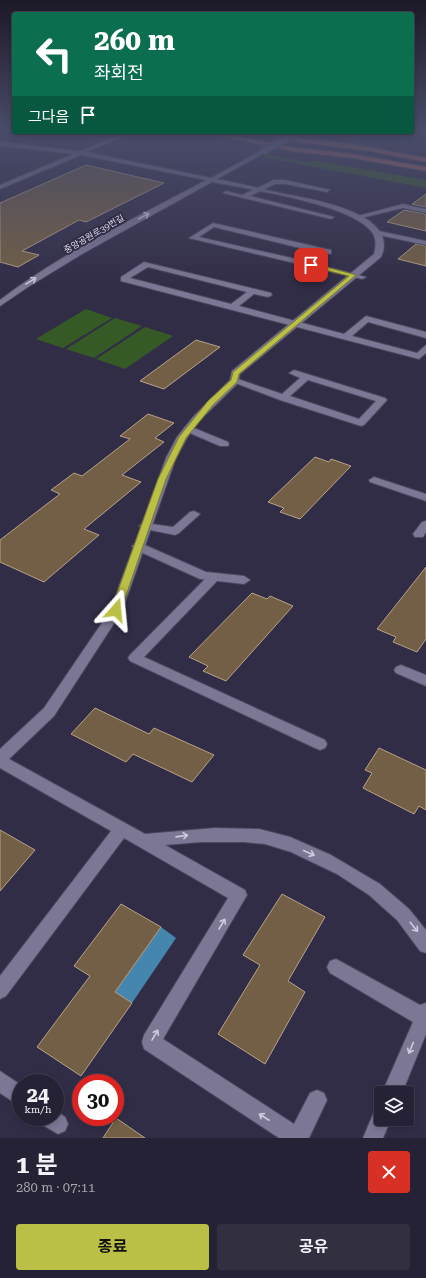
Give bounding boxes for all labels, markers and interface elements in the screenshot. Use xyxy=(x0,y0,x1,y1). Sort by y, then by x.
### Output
text: 260 m xyxy=(94,24,175,57)
icon: left xyxy=(28,28,80,80)
text: 좌회전 xyxy=(94,62,144,83)
icon: arrive xyxy=(77,104,99,126)
text: 그다음 xyxy=(28,108,69,126)
one-way arrow xyxy=(138,212,150,219)
street label: 중앙공원로39번길 xyxy=(62,213,126,255)
pin xyxy=(294,248,328,282)
icon: arrive xyxy=(300,254,322,276)
one-way arrow xyxy=(25,277,36,285)
position arrow xyxy=(95,589,137,631)
one-way arrow xyxy=(175,832,188,840)
one-way arrow xyxy=(303,849,315,857)
one-way arrow xyxy=(218,918,226,930)
one-way arrow xyxy=(410,922,418,933)
one-way arrow xyxy=(151,1029,159,1041)
one-way arrow xyxy=(407,1041,414,1053)
speed limit sign: 30 xyxy=(72,1074,124,1126)
text: 24 xyxy=(27,1083,49,1107)
map controls xyxy=(374,1086,414,1126)
button: layers xyxy=(374,1086,414,1126)
text: km/h xyxy=(25,1104,51,1115)
one-way arrow xyxy=(258,1112,270,1120)
text: 1 분 xyxy=(16,1151,58,1179)
button: close xyxy=(368,1151,410,1193)
text: 280 m · 07:11 xyxy=(16,1180,95,1195)
button: 종료 xyxy=(16,1224,209,1270)
button: 공유 xyxy=(217,1224,410,1270)

